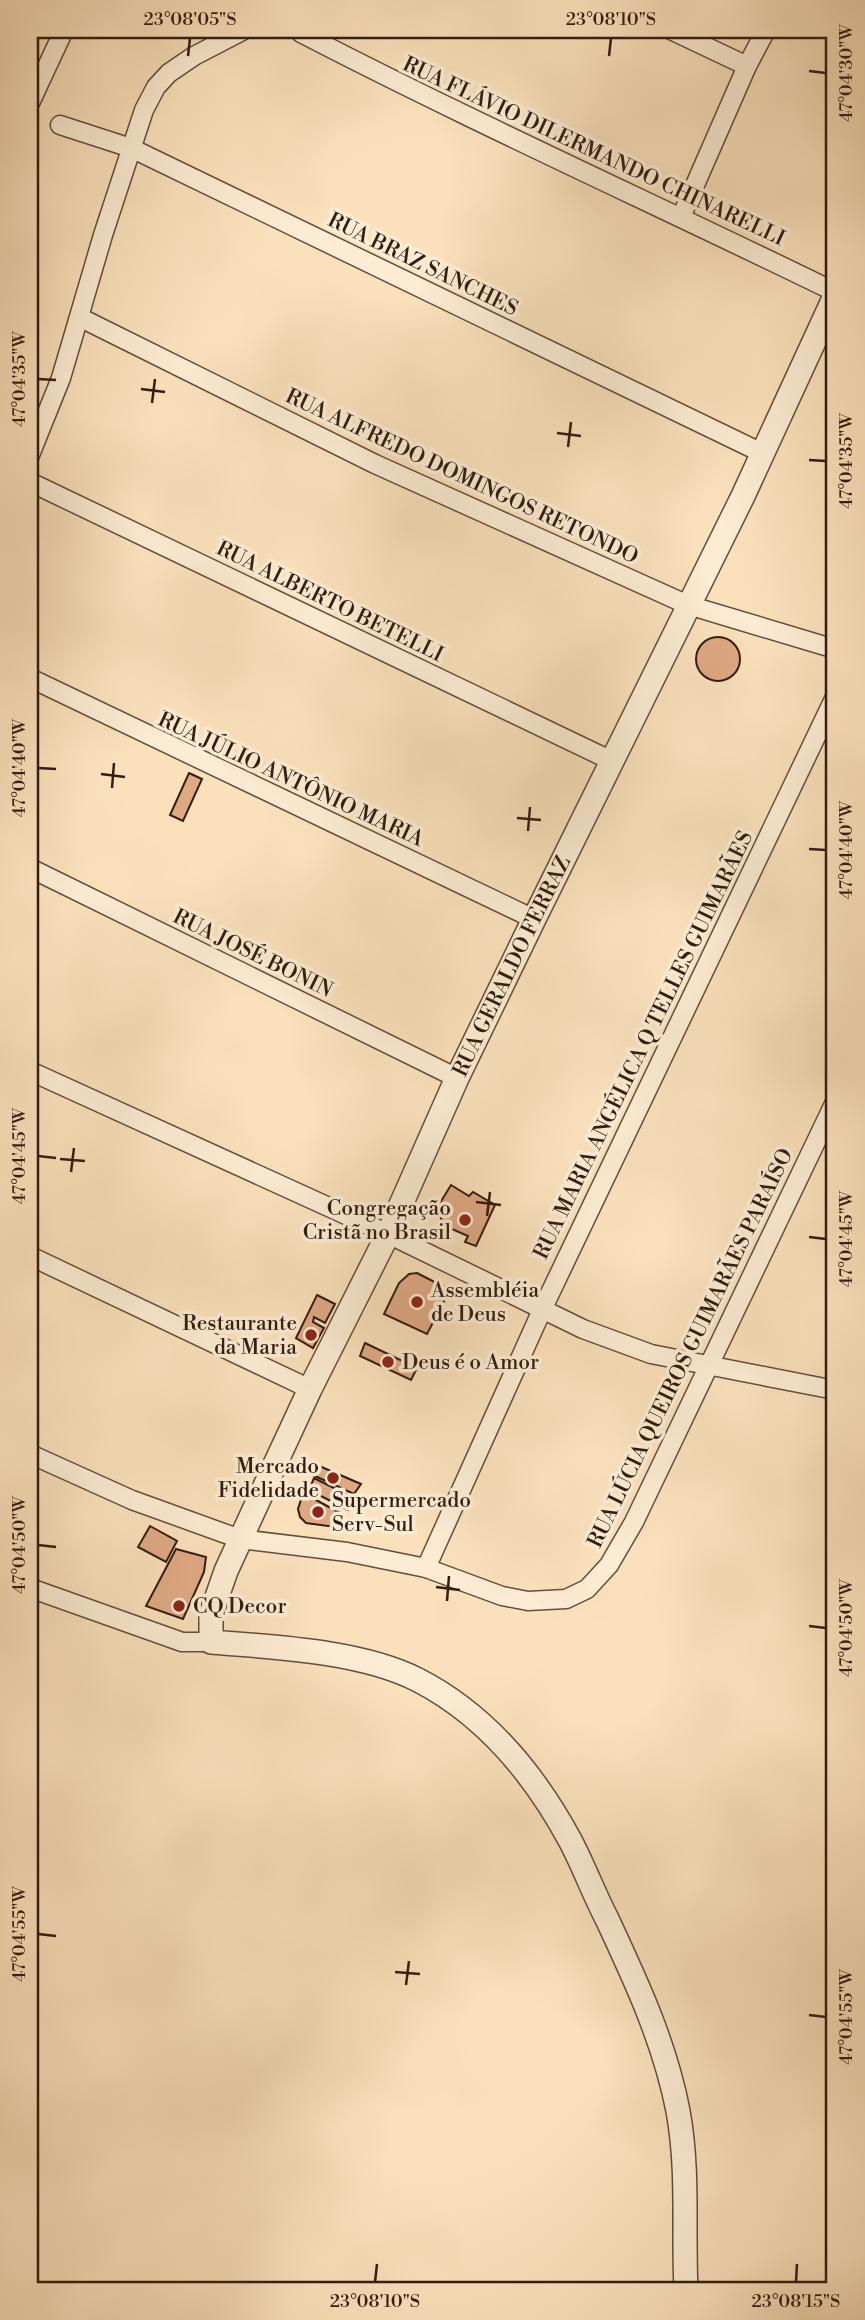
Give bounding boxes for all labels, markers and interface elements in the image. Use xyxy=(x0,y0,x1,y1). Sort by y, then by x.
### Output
text: 23°08'05"S xyxy=(143,8,237,31)
text: 23°08'10"S xyxy=(566,8,656,31)
text: 47°04'30"W xyxy=(835,24,858,122)
street label: RUA FLÁVIO DILERMANDO CHINARELLI xyxy=(398,50,790,252)
street label: RUA BRAZ SANCHES xyxy=(323,208,522,322)
text: 47°04'35"W xyxy=(8,331,31,427)
street label: RUA ALFREDO DOMINGOS RETONDO xyxy=(281,383,642,570)
text: 47°04'35"W xyxy=(835,413,858,509)
street label: RUA ALBERTO BETELLI xyxy=(212,536,447,668)
street label: RUA JÚLIO ANTÔNIO MARIA xyxy=(154,704,429,853)
text: 47°04'40"W xyxy=(8,718,31,817)
text: 47°04'40"W xyxy=(835,800,858,899)
street label: RUA MARIA ANGÉLICA Q TELLES GUIMARÃES xyxy=(527,826,759,1264)
street label: RUA GERALDO FERRAZ xyxy=(448,852,577,1081)
street label: RUA JOSÉ BONIN xyxy=(169,902,338,1004)
text: 47°04'45"W xyxy=(8,1107,31,1204)
street label: RUA LÚCIA QUEIROS GUIMARÃES PARAÍSO xyxy=(580,1143,799,1552)
text: 47°04'45"W xyxy=(835,1190,858,1287)
place label: Congregação Cristã no Brasil xyxy=(303,1196,451,1246)
marker: Congregação Cristã no Brasil xyxy=(457,1212,473,1228)
place label: Assembléia de Deus xyxy=(430,1278,540,1328)
marker: Assembléia de Deus xyxy=(409,1294,425,1310)
place label: Restaurante da Maria xyxy=(182,1311,297,1361)
marker: Restaurante da Maria xyxy=(303,1327,319,1343)
place label: Deus é o Amor xyxy=(402,1350,539,1376)
marker: Deus é o Amor xyxy=(380,1354,396,1370)
place label: Mercado Fidelidade xyxy=(218,1454,319,1504)
marker: Mercado Fidelidade xyxy=(325,1470,341,1486)
place label: Supermercado Serv-Sul xyxy=(332,1488,471,1538)
text: 47°04'50"W xyxy=(8,1496,31,1594)
marker: Supermercado Serv-Sul xyxy=(310,1504,326,1520)
text: 47°04'50"W xyxy=(835,1579,858,1677)
place label: CQ Decor xyxy=(193,1594,287,1620)
marker: CQ Decor xyxy=(171,1598,187,1614)
text: 47°04'55"W xyxy=(8,1886,31,1982)
text: 47°04'55"W xyxy=(835,1969,858,2065)
text: 23°08'10"S xyxy=(330,2290,420,2313)
text: 23°08'15"S xyxy=(752,2290,840,2313)

